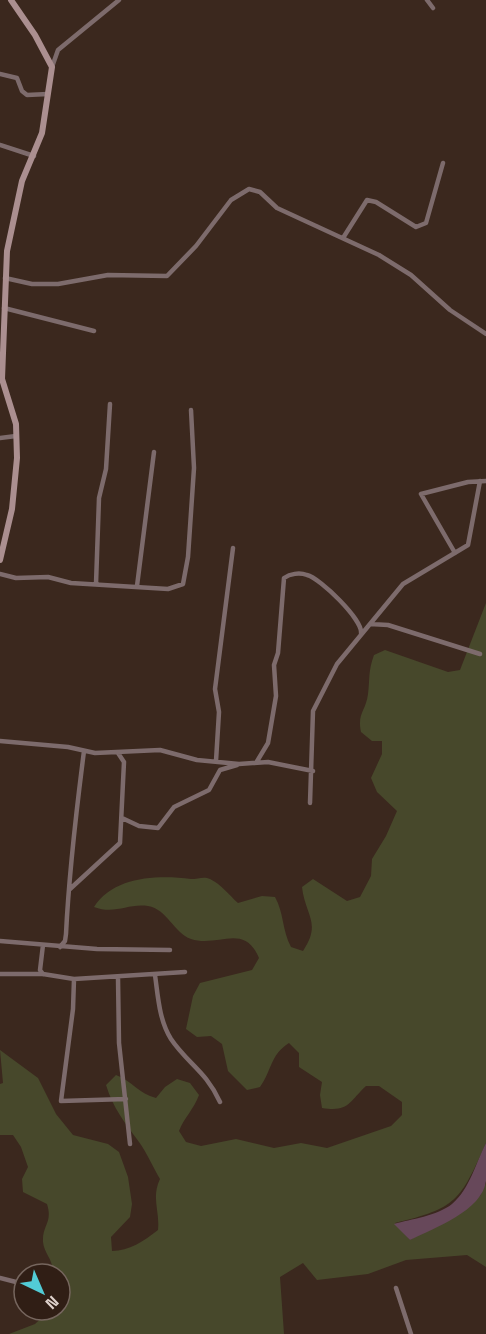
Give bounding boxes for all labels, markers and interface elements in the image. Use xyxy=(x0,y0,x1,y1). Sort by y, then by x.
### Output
north arrow xyxy=(12,1262,72,1322)
text: N xyxy=(41,1291,63,1314)

